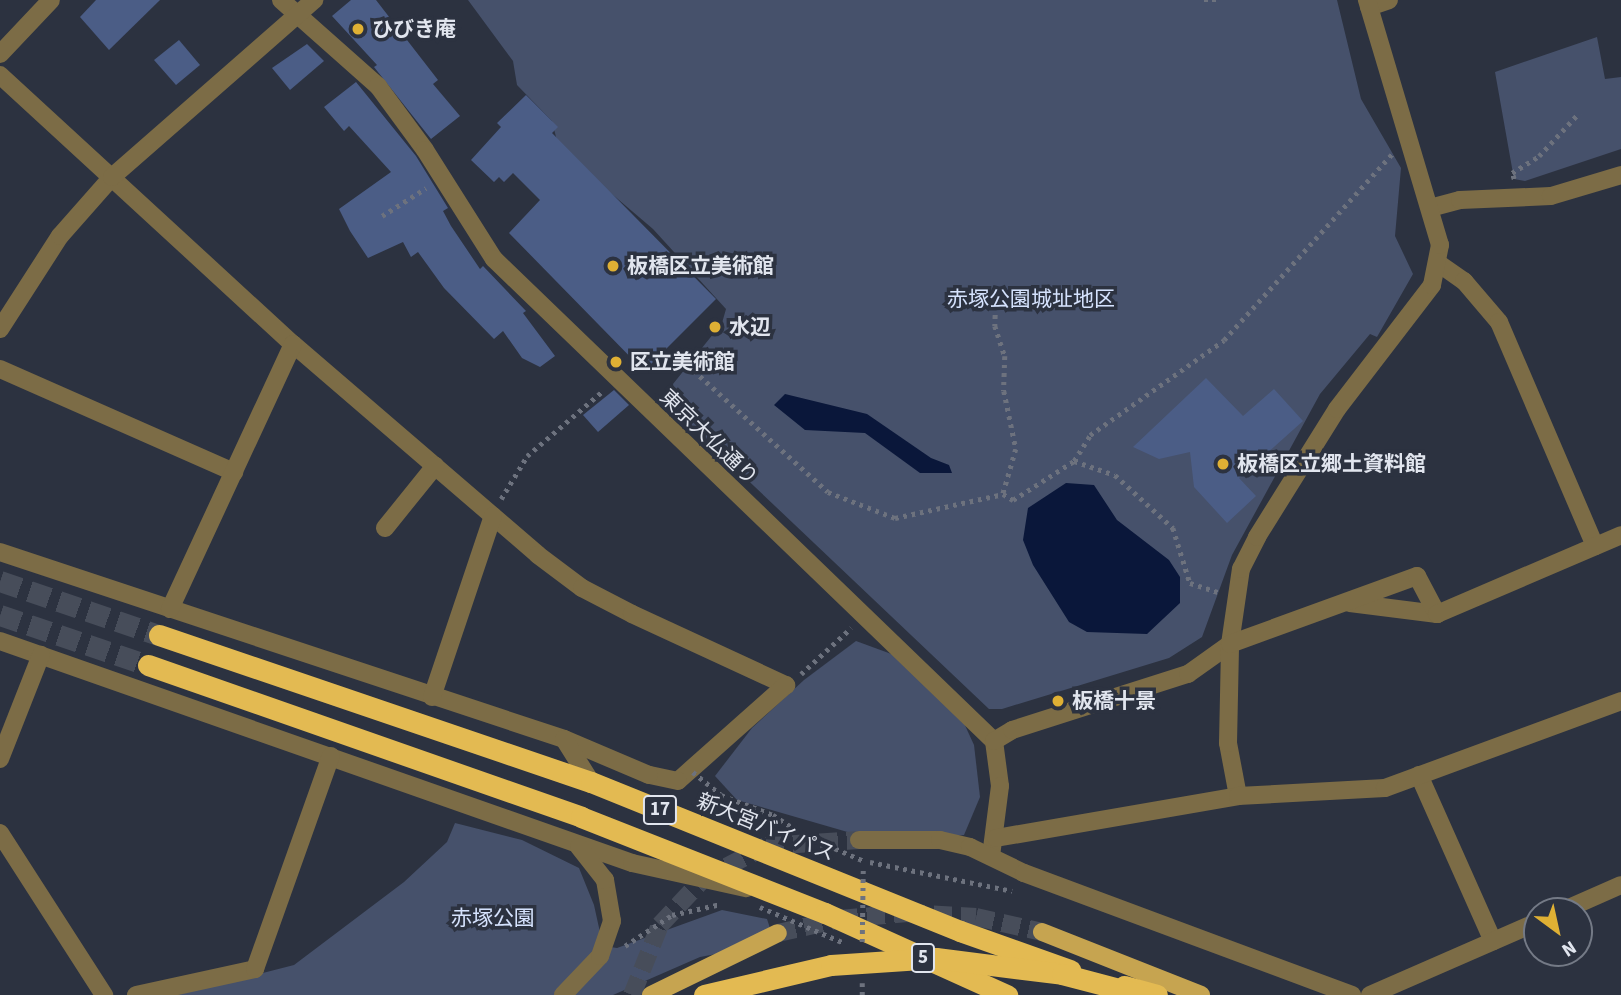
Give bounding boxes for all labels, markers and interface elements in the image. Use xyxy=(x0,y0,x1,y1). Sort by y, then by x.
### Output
place label: ひびき庵 xyxy=(372,16,456,42)
marker: ひびき庵 xyxy=(350,21,366,37)
place label: 板橋区立美術館 xyxy=(627,253,774,279)
marker: 板橋区立美術館 xyxy=(605,258,621,274)
park label: 赤塚公園城址地区 xyxy=(947,286,1115,312)
place label: 水辺 xyxy=(729,314,771,340)
marker: 水辺 xyxy=(707,319,723,335)
place label: 区立美術館 xyxy=(630,349,735,375)
marker: 区立美術館 xyxy=(608,354,624,370)
street label: 東京大仏通り xyxy=(655,384,763,490)
place label: 板橋区立郷土資料館 xyxy=(1237,451,1426,477)
marker: 板橋区立郷土資料館 xyxy=(1215,456,1231,472)
place label: 板橋十景 xyxy=(1072,688,1156,714)
marker: 板橋十景 xyxy=(1050,693,1066,709)
street label: 新大宮バイパス xyxy=(693,788,839,866)
road number: 17 xyxy=(642,794,678,825)
north arrow xyxy=(1523,897,1593,967)
park label: 赤塚公園 xyxy=(451,905,535,931)
text: N xyxy=(1556,934,1581,963)
road number: 5 xyxy=(911,942,935,974)

